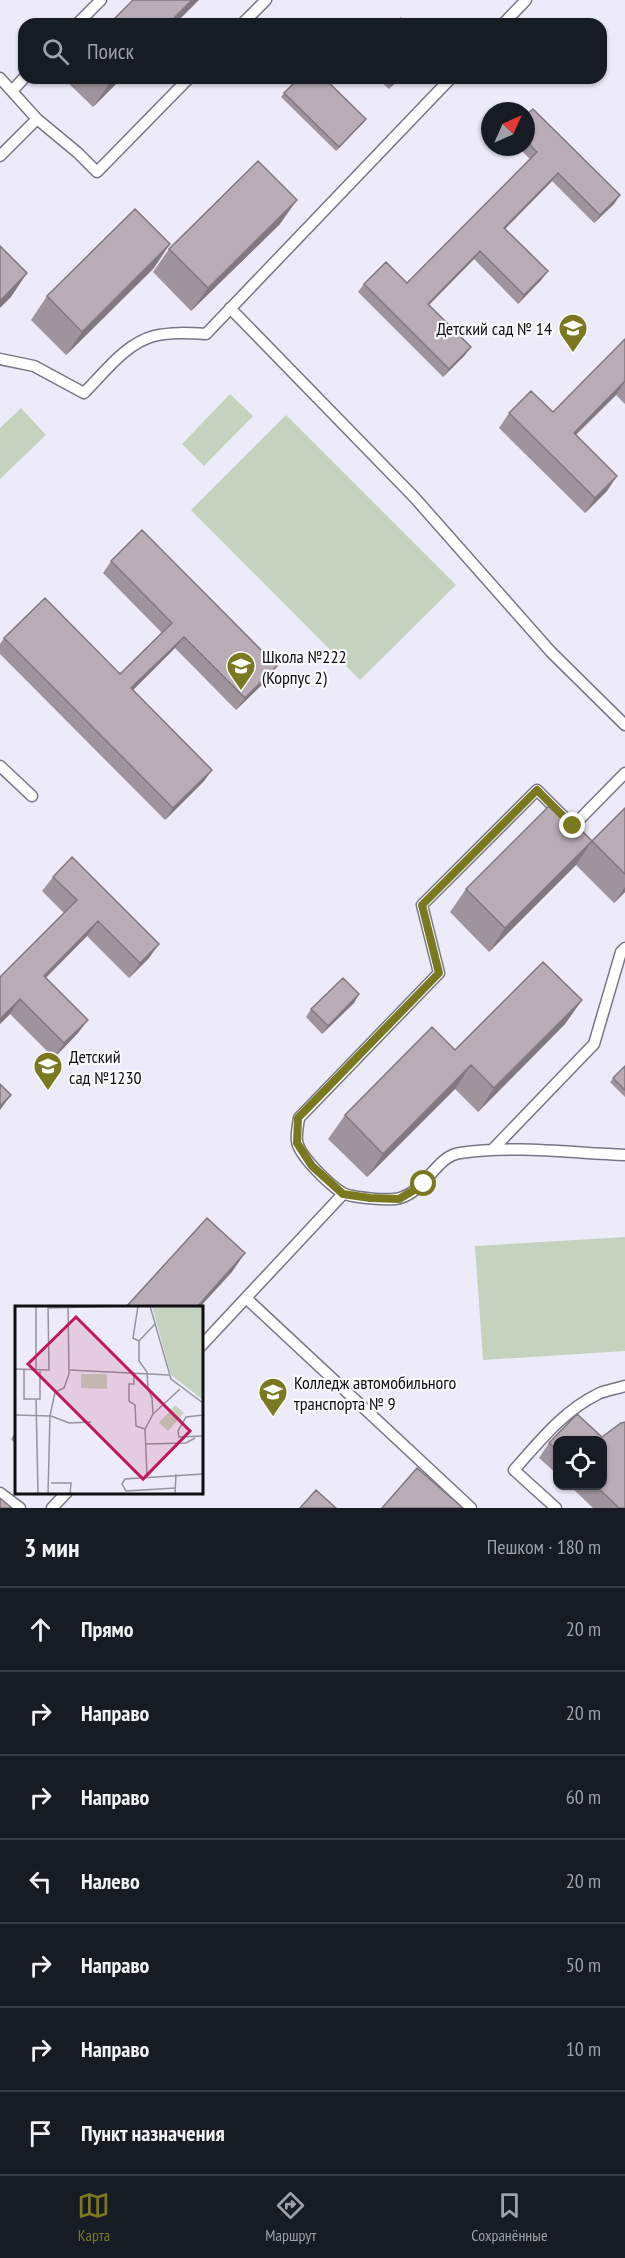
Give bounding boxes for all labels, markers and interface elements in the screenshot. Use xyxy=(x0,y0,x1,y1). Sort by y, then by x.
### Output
search box xyxy=(18,18,607,84)
icon: search xyxy=(39,35,72,68)
text: Поиск xyxy=(87,37,134,65)
north arrow xyxy=(481,102,535,156)
school or university icon: Детский сад № 14 xyxy=(557,312,589,354)
place label: Детский сад № 14 xyxy=(436,317,552,340)
place label: Школа №222 (Корпус 2) xyxy=(262,645,347,689)
school or university icon: Школа №222 (Корпус 2) xyxy=(225,650,257,692)
route end xyxy=(559,812,585,838)
place label: Детский сад №1230 xyxy=(69,1045,142,1089)
school or university icon: Детский сад №1230 xyxy=(32,1050,64,1092)
route start xyxy=(410,1170,436,1196)
inset map xyxy=(15,1306,202,1493)
place label: Колледж автомобильного транспорта № 9 xyxy=(294,1371,456,1415)
school or university icon: Колледж автомобильного транспорта № 9 xyxy=(257,1376,289,1418)
map controls xyxy=(553,1436,607,1490)
button: locate xyxy=(553,1436,607,1490)
text: 3 мин xyxy=(24,1531,79,1564)
text: Пешком · 180 m xyxy=(487,1534,601,1560)
icon: ahead xyxy=(24,1613,57,1646)
text: Прямо xyxy=(81,1615,134,1643)
text: 20 m xyxy=(566,1616,601,1642)
icon: right xyxy=(24,1697,57,1730)
text: Направо xyxy=(81,1699,149,1727)
text: 20 m xyxy=(566,1700,601,1726)
icon: right xyxy=(24,1781,57,1814)
text: Направо xyxy=(81,1783,149,1811)
text: 60 m xyxy=(566,1784,601,1810)
icon: left xyxy=(24,1865,57,1898)
text: Налево xyxy=(81,1867,140,1895)
text: 20 m xyxy=(566,1868,601,1894)
icon: right xyxy=(24,1949,57,1982)
text: Направо xyxy=(81,1951,149,1979)
text: 50 m xyxy=(566,1952,601,1978)
icon: right xyxy=(24,2033,57,2066)
text: Направо xyxy=(81,2035,149,2063)
text: 10 m xyxy=(566,2036,601,2062)
icon: arrive xyxy=(24,2117,57,2150)
text: Пункт назначения xyxy=(81,2119,225,2147)
tab: Карта xyxy=(77,2189,110,2245)
tab: Маршрут xyxy=(265,2189,316,2245)
tab: Сохранённые xyxy=(471,2189,548,2245)

